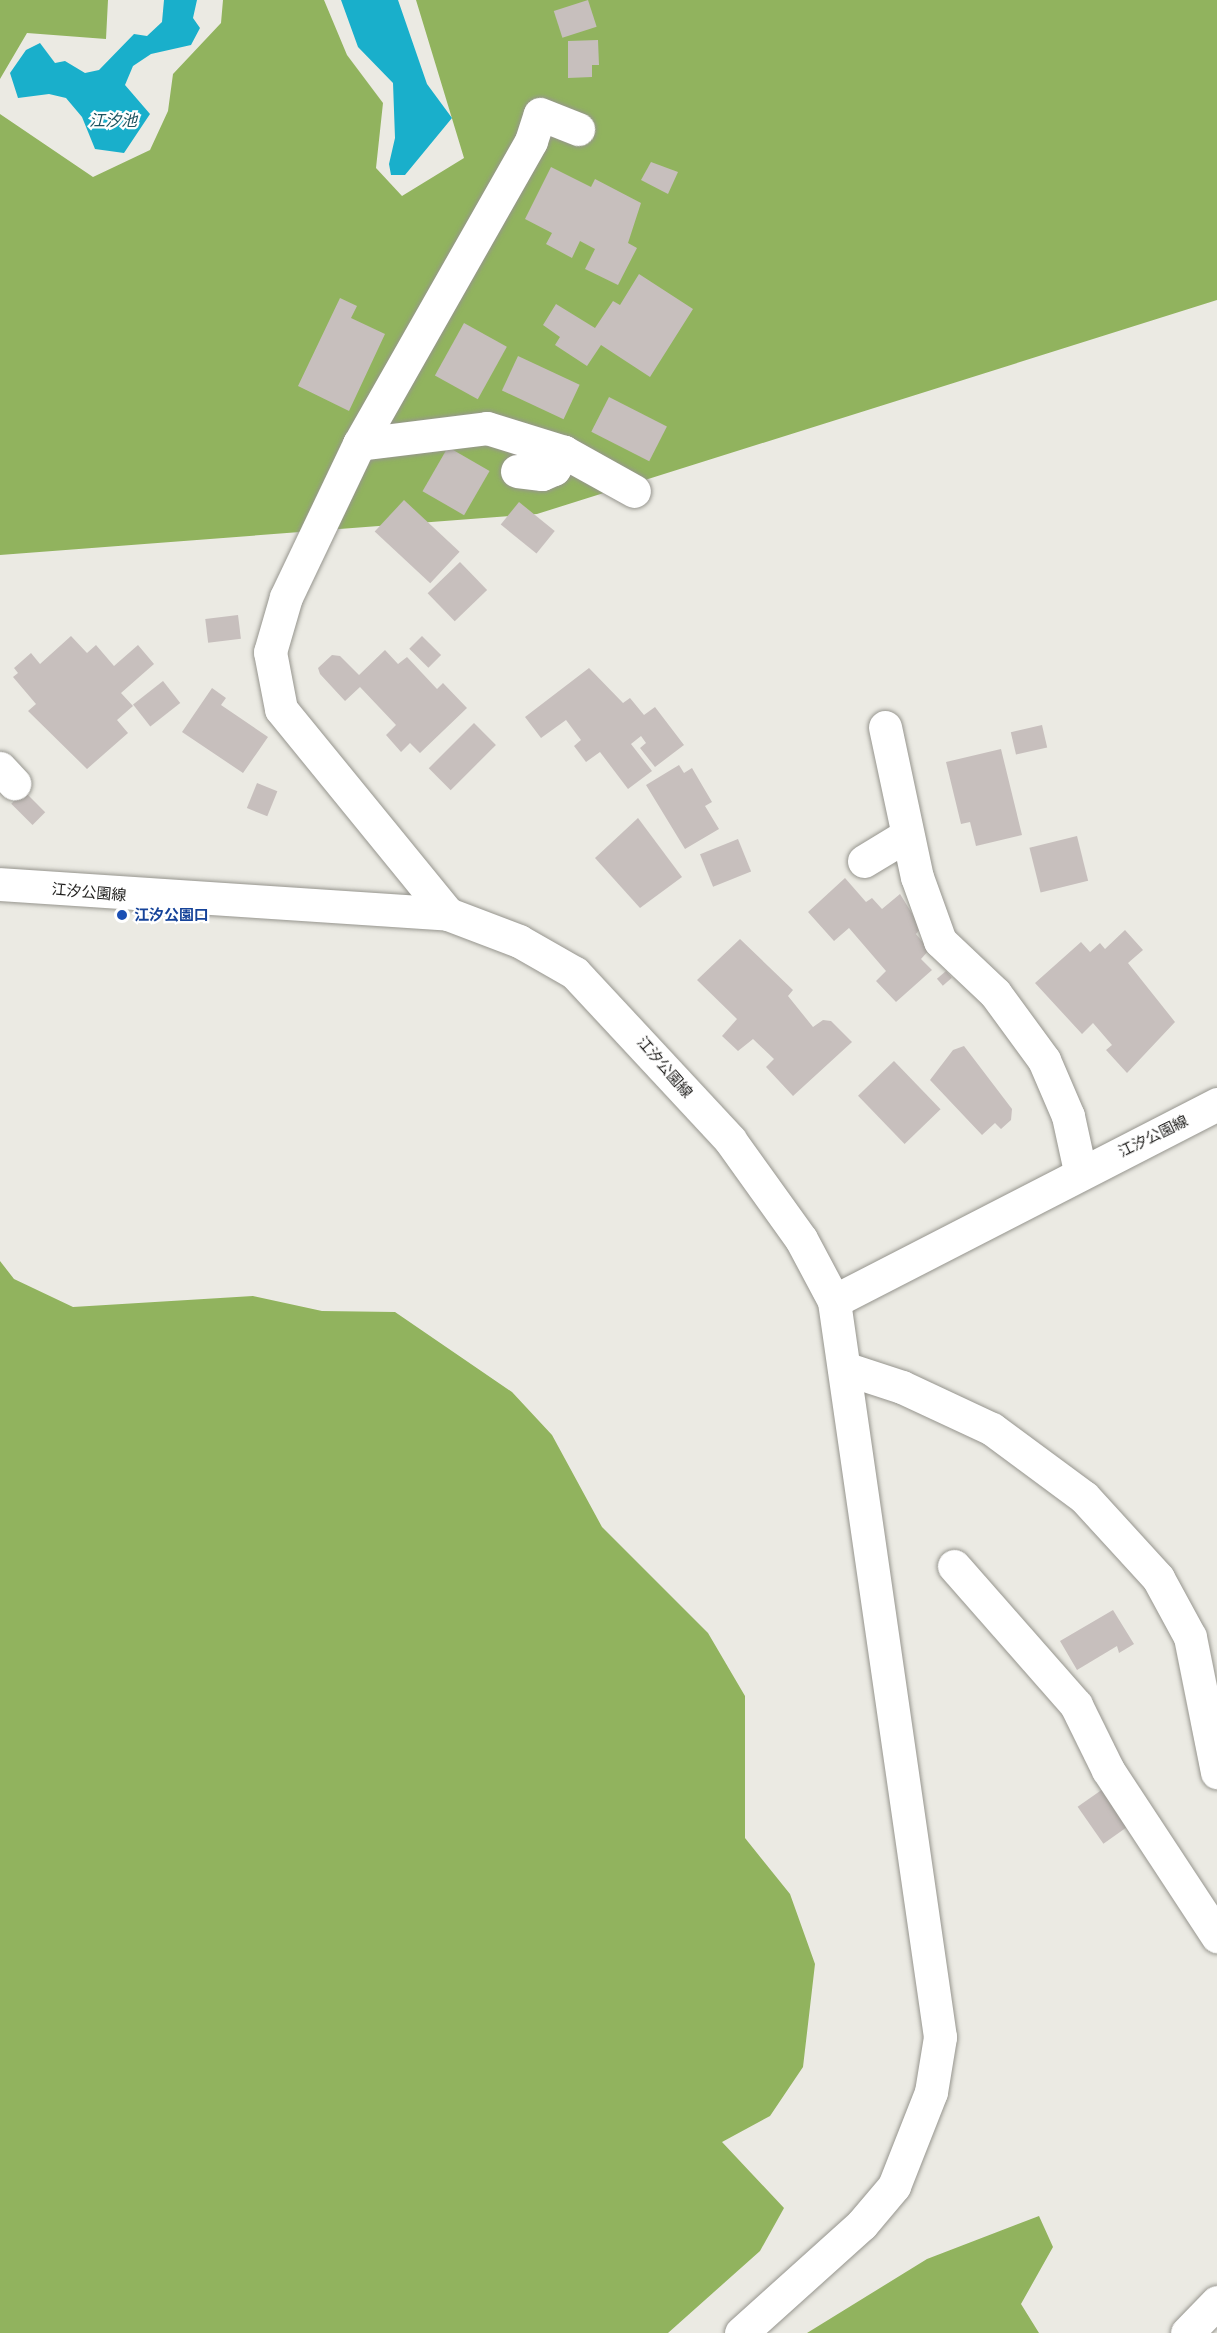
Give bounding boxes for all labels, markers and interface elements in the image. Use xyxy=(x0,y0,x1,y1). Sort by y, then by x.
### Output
water label: 江汐池 xyxy=(89,110,137,130)
street label: 江汐公園線 xyxy=(51,880,127,904)
place label: 江汐公園口 xyxy=(134,906,209,924)
marker: 江汐公園口 xyxy=(115,908,129,922)
street label: 江汐公園線 xyxy=(634,1033,696,1101)
street label: 江汐公園線 xyxy=(1115,1111,1191,1161)

